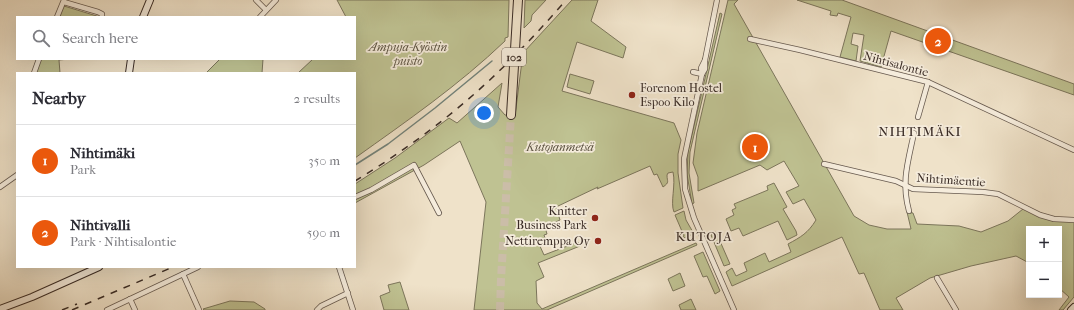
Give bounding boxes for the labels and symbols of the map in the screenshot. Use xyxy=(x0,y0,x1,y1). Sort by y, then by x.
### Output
pin: 2 xyxy=(925,26,951,56)
park label: Ampuja-Kyöstin puisto xyxy=(367,40,448,68)
road number: 102 xyxy=(502,48,526,66)
street label: Nihtisalontie xyxy=(862,49,930,79)
place label: Forenom Hostel Espoo Kilo xyxy=(640,81,723,109)
marker: Forenom Hostel Espoo Kilo xyxy=(627,90,637,100)
your location xyxy=(474,103,494,123)
district label: NIHTIMÄKI xyxy=(879,124,961,139)
pin: 1 xyxy=(742,132,768,162)
park label: Kutojanmetsä xyxy=(525,140,595,154)
street label: Nihtimäentie xyxy=(916,171,986,189)
place label: Knitter Business Park xyxy=(516,204,588,232)
marker: Knitter Business Park xyxy=(590,213,600,223)
district label: KUTOJA xyxy=(675,229,733,244)
place label: Nettiremppa Oy xyxy=(505,234,591,248)
marker: Nettiremppa Oy xyxy=(593,236,603,246)

